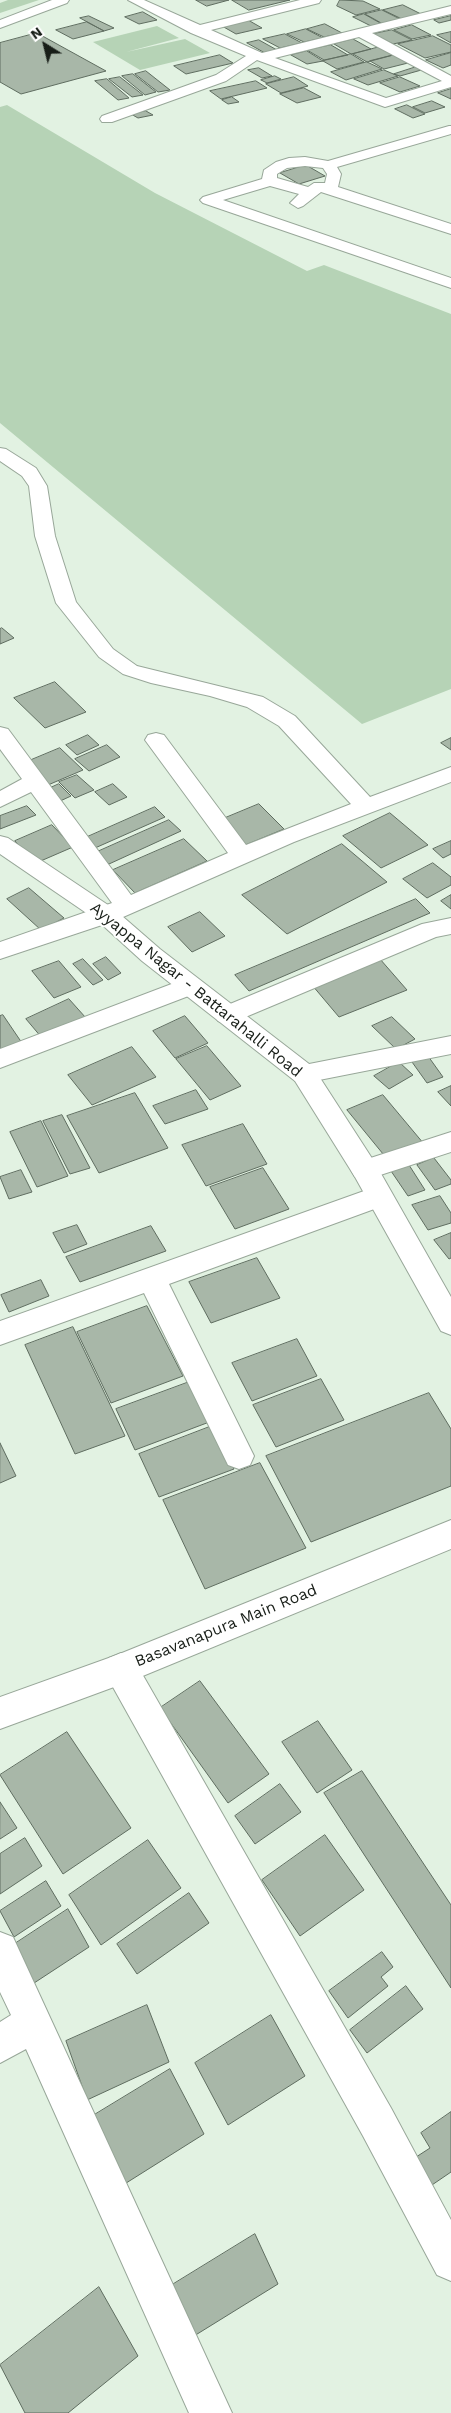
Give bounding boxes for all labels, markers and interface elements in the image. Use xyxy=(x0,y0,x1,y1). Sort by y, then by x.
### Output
north arrow xyxy=(20,20,70,70)
text: N xyxy=(27,23,45,42)
street label: Ayyappa Nagar - Battarahalli Road xyxy=(86,898,306,1082)
street label: Basavanapura Main Road xyxy=(132,1581,320,1671)

